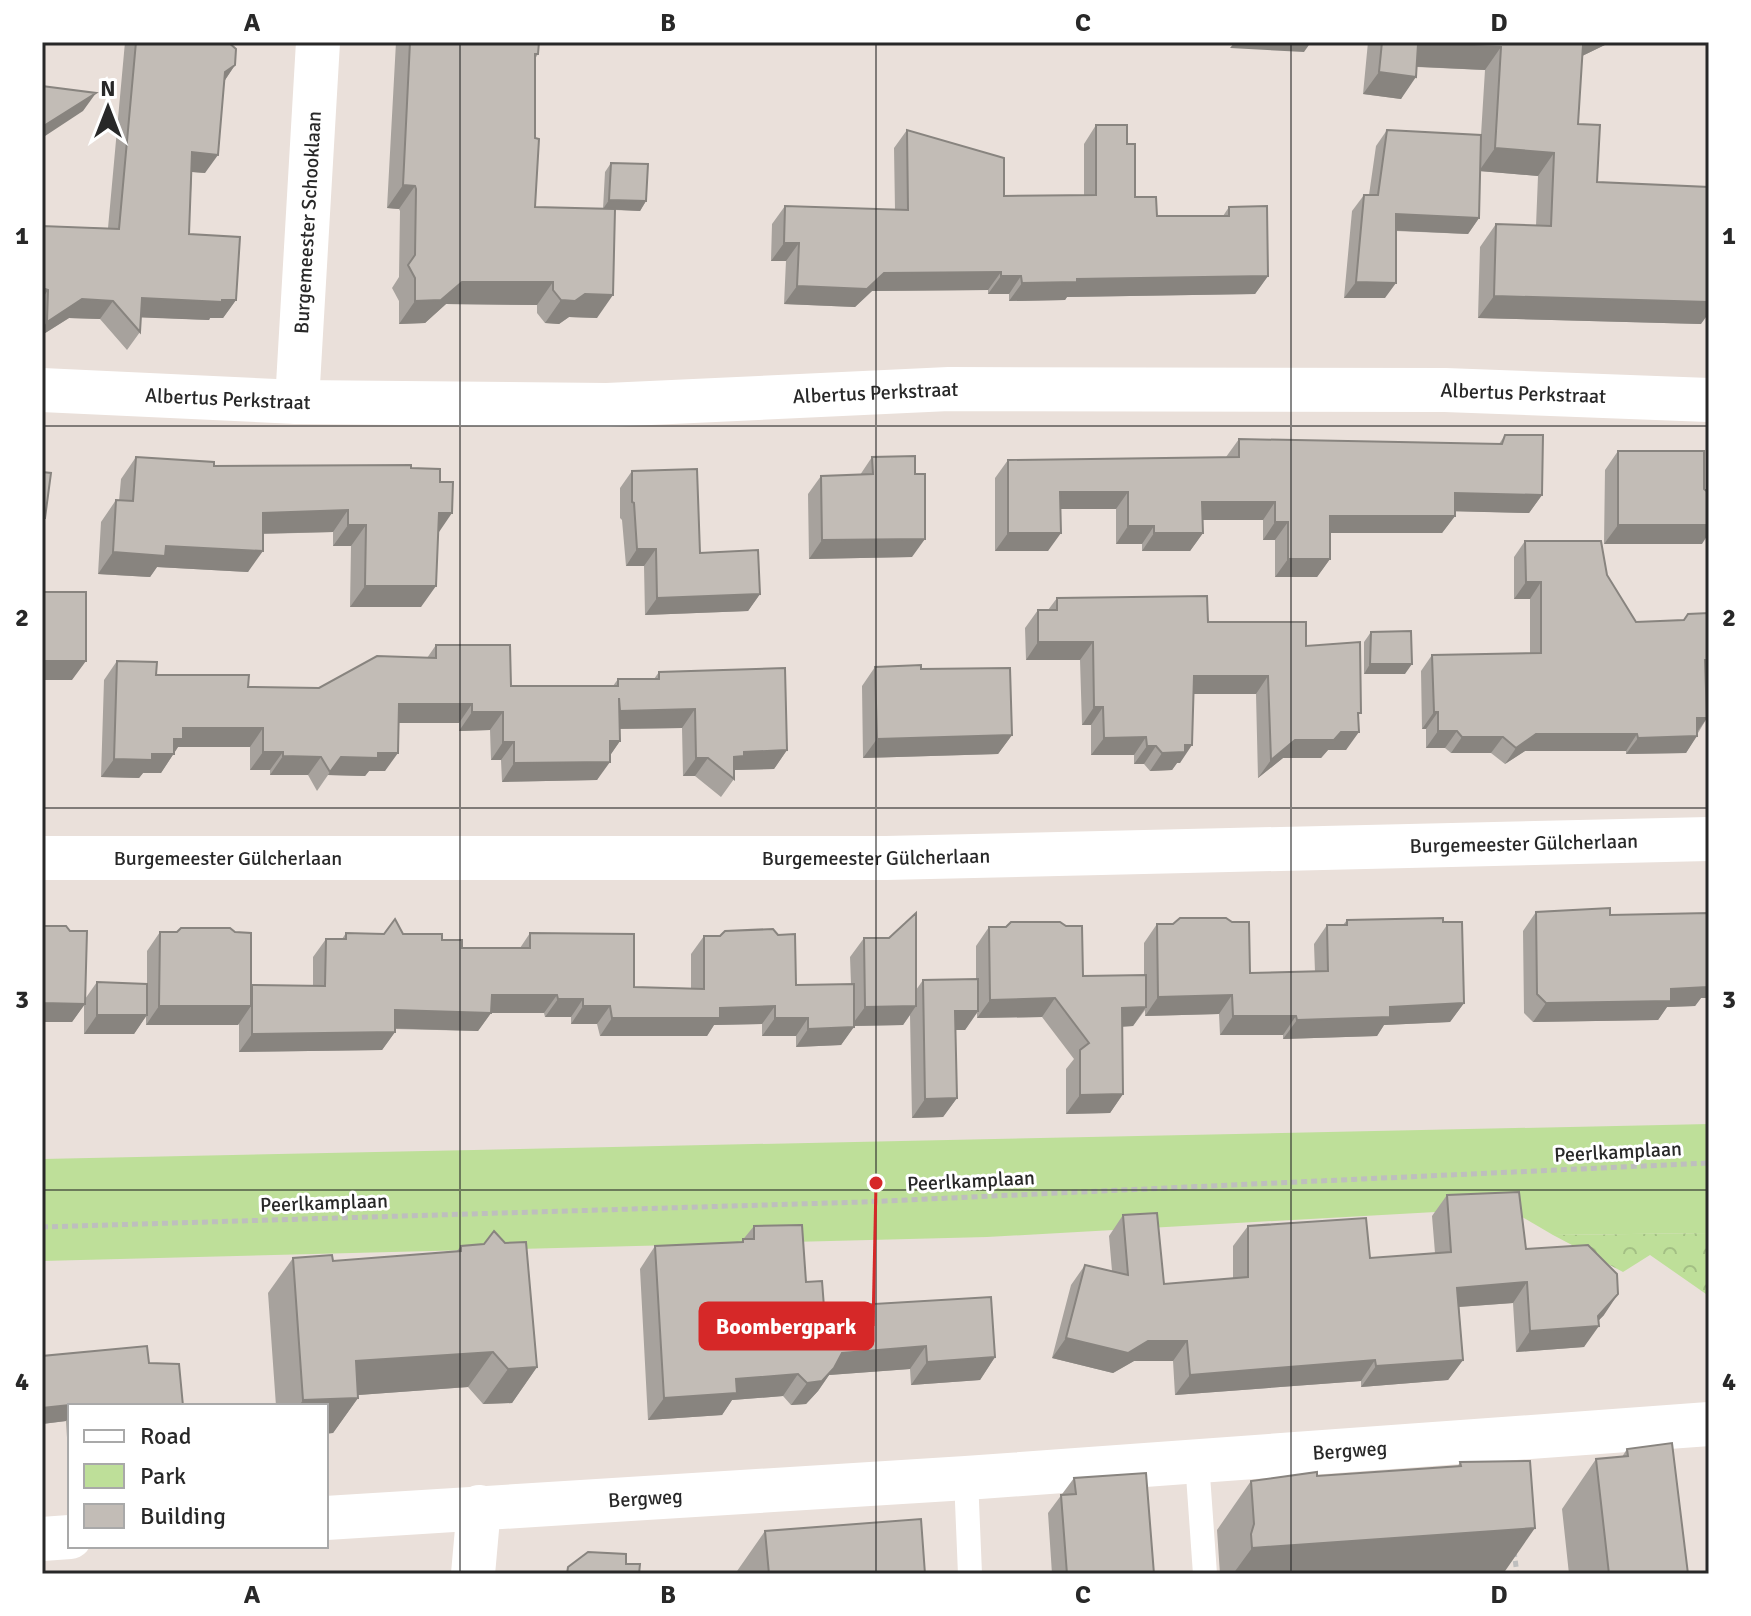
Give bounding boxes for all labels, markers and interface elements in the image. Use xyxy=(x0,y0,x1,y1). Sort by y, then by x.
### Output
text: A xyxy=(244,7,261,39)
text: B xyxy=(660,7,676,39)
text: C xyxy=(1075,7,1091,39)
text: D xyxy=(1490,7,1508,39)
north arrow xyxy=(68,68,148,148)
text: N xyxy=(100,75,116,102)
street label: Burgemeester Schooklaan xyxy=(289,110,326,334)
text: 1 xyxy=(15,220,29,252)
text: 1 xyxy=(1722,220,1736,252)
street label: Albertus Perkstraat xyxy=(792,376,958,409)
street label: Albertus Perkstraat xyxy=(1440,377,1607,409)
street label: Albertus Perkstraat xyxy=(144,382,311,415)
text: 2 xyxy=(15,602,29,634)
text: 2 xyxy=(1722,602,1736,634)
street label: Burgemeester Gülcherlaan xyxy=(1409,828,1638,858)
street label: Burgemeester Gülcherlaan xyxy=(762,843,991,871)
street label: Burgemeester Gülcherlaan xyxy=(114,846,342,871)
text: 3 xyxy=(15,984,29,1016)
text: 3 xyxy=(1722,984,1736,1016)
street label: Peerlkamplaan xyxy=(1554,1136,1682,1168)
street label: Peerlkamplaan xyxy=(907,1165,1035,1197)
street label: Peerlkamplaan xyxy=(260,1188,388,1218)
callout: Boombergpark xyxy=(700,1303,873,1349)
text: Boombergpark xyxy=(716,1313,857,1340)
text: 4 xyxy=(15,1366,29,1398)
text: 4 xyxy=(1722,1366,1736,1398)
legend xyxy=(68,1404,328,1548)
text: Road xyxy=(140,1421,191,1451)
street label: Bergweg xyxy=(1312,1435,1388,1465)
text: Park xyxy=(140,1461,186,1491)
street label: Bergweg xyxy=(607,1483,683,1513)
text: Building xyxy=(140,1501,226,1531)
text: A xyxy=(244,1579,261,1611)
text: B xyxy=(660,1579,676,1611)
text: C xyxy=(1075,1579,1091,1611)
text: D xyxy=(1490,1579,1508,1611)

